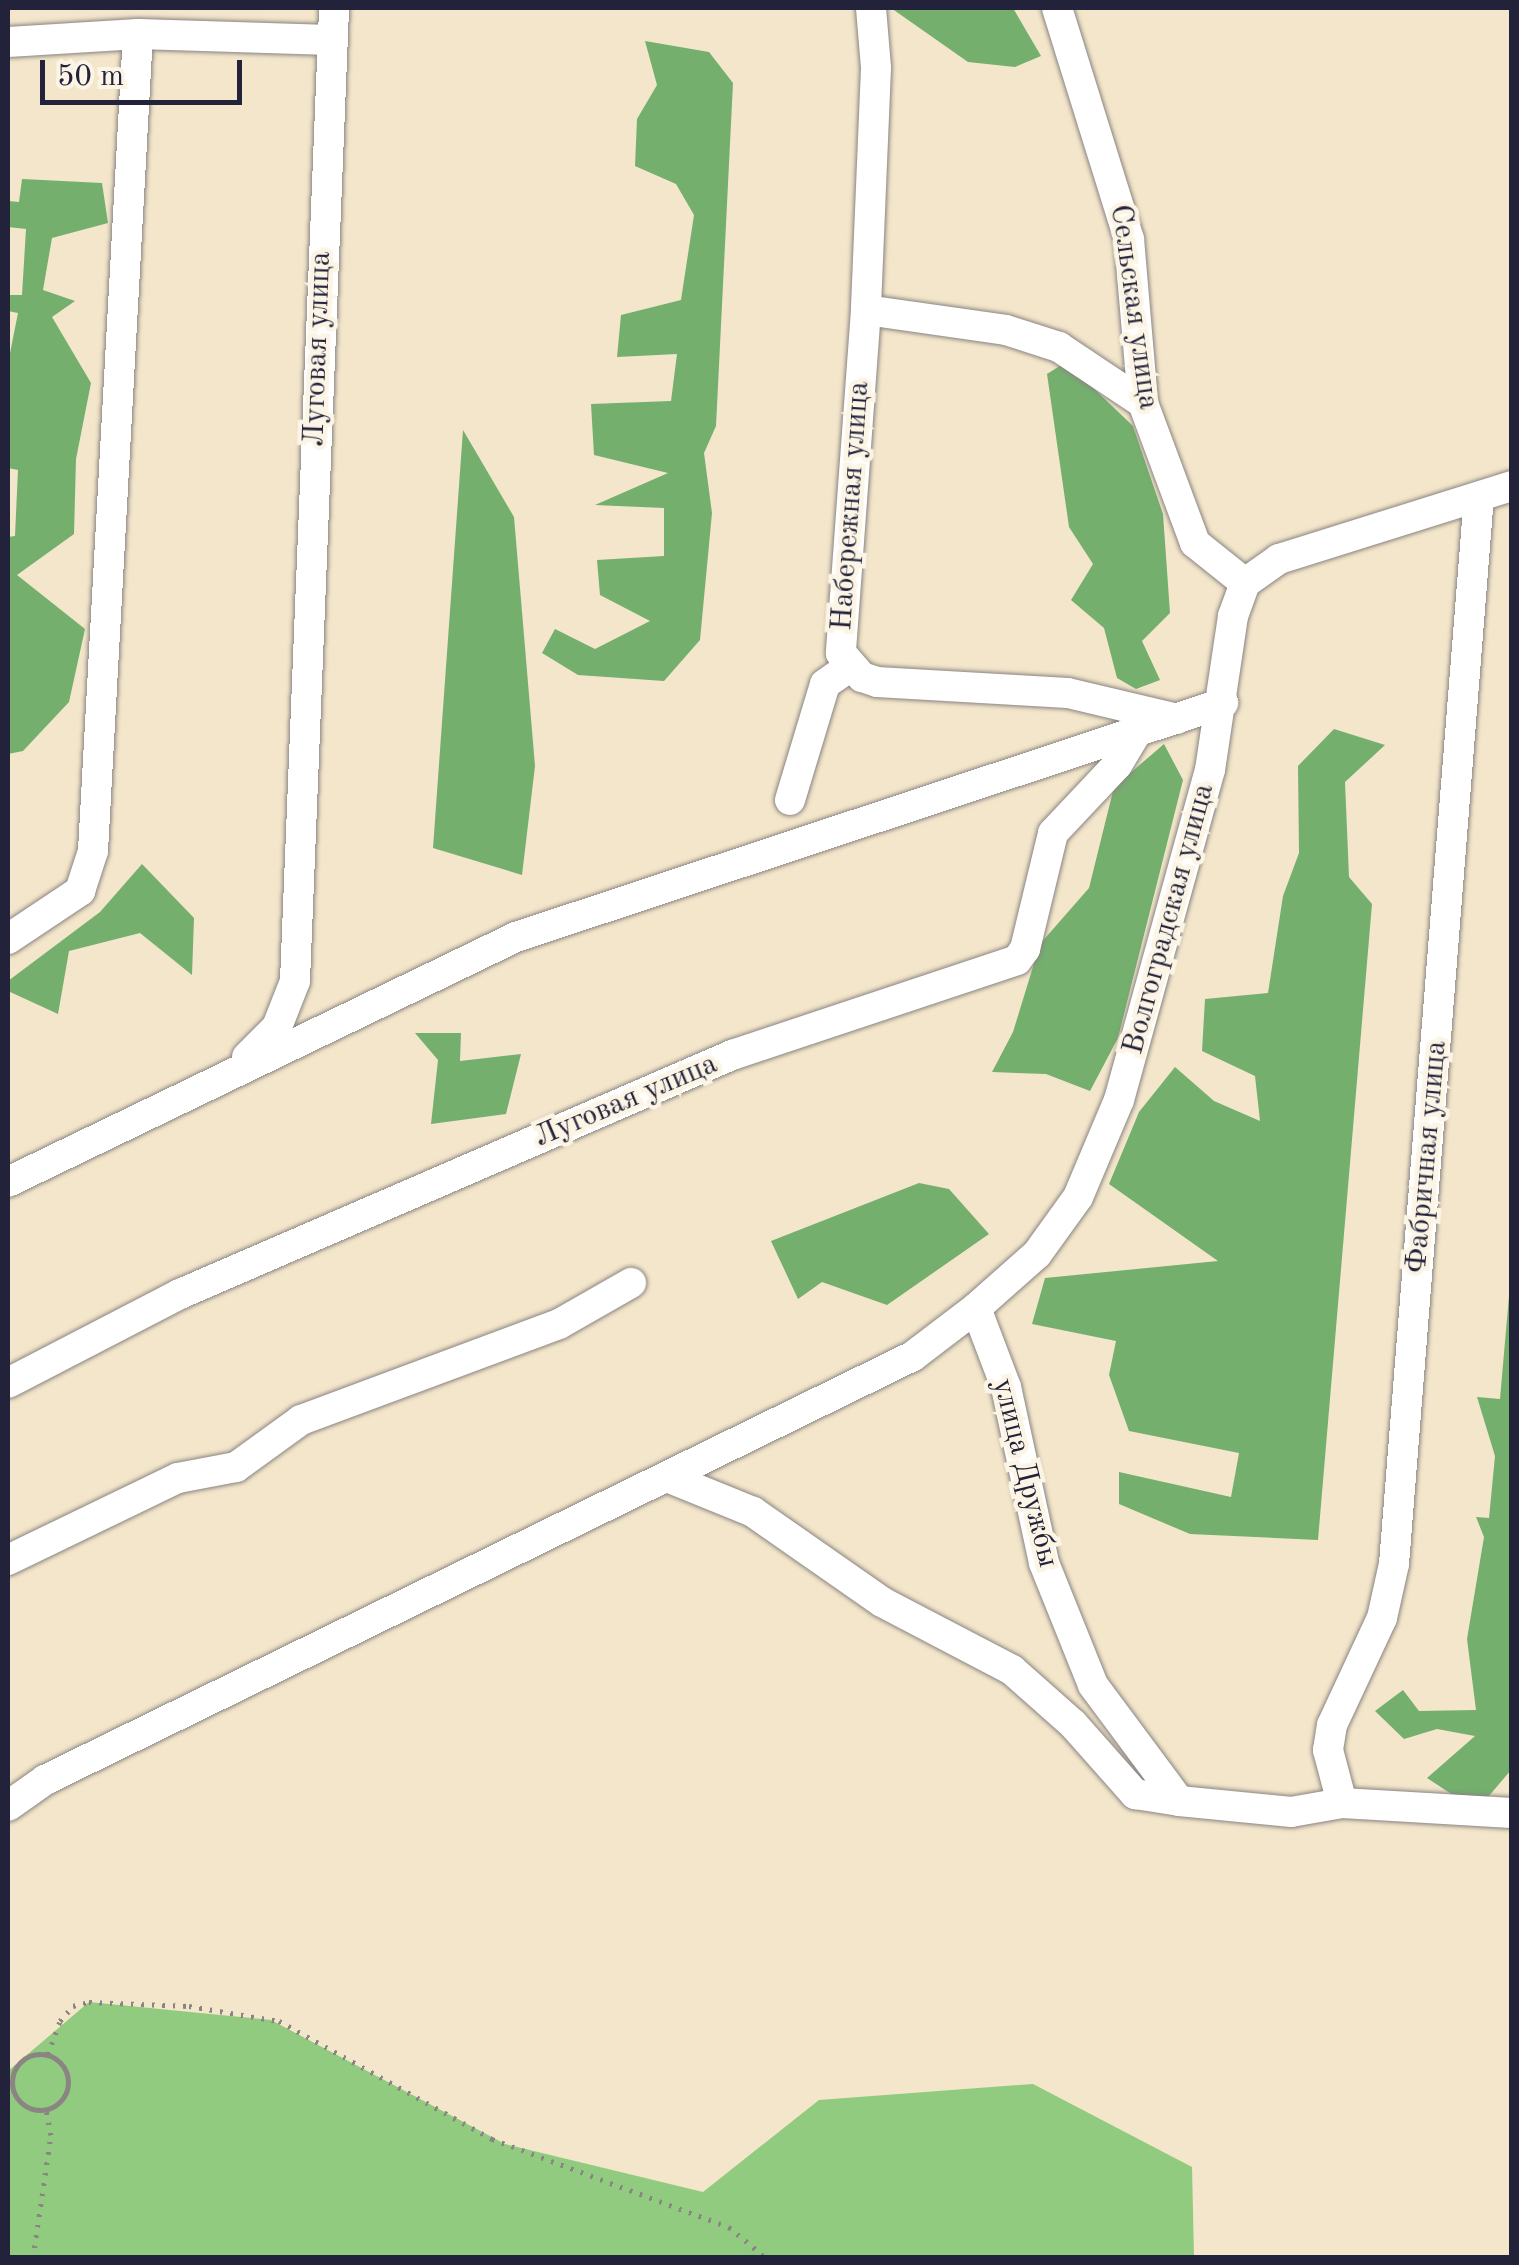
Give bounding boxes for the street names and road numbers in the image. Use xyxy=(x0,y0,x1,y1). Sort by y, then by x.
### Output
street label: Сельская улица xyxy=(1102,202,1166,412)
street label: Луговая улица xyxy=(297,251,339,447)
street label: Набережная улица xyxy=(824,380,878,632)
street label: Волгоградская улица xyxy=(1116,780,1222,1058)
street label: Фабричная улица xyxy=(1399,1039,1455,1275)
street label: Луговая улица xyxy=(529,1046,723,1156)
street label: улица Дружбы xyxy=(984,1375,1066,1571)

